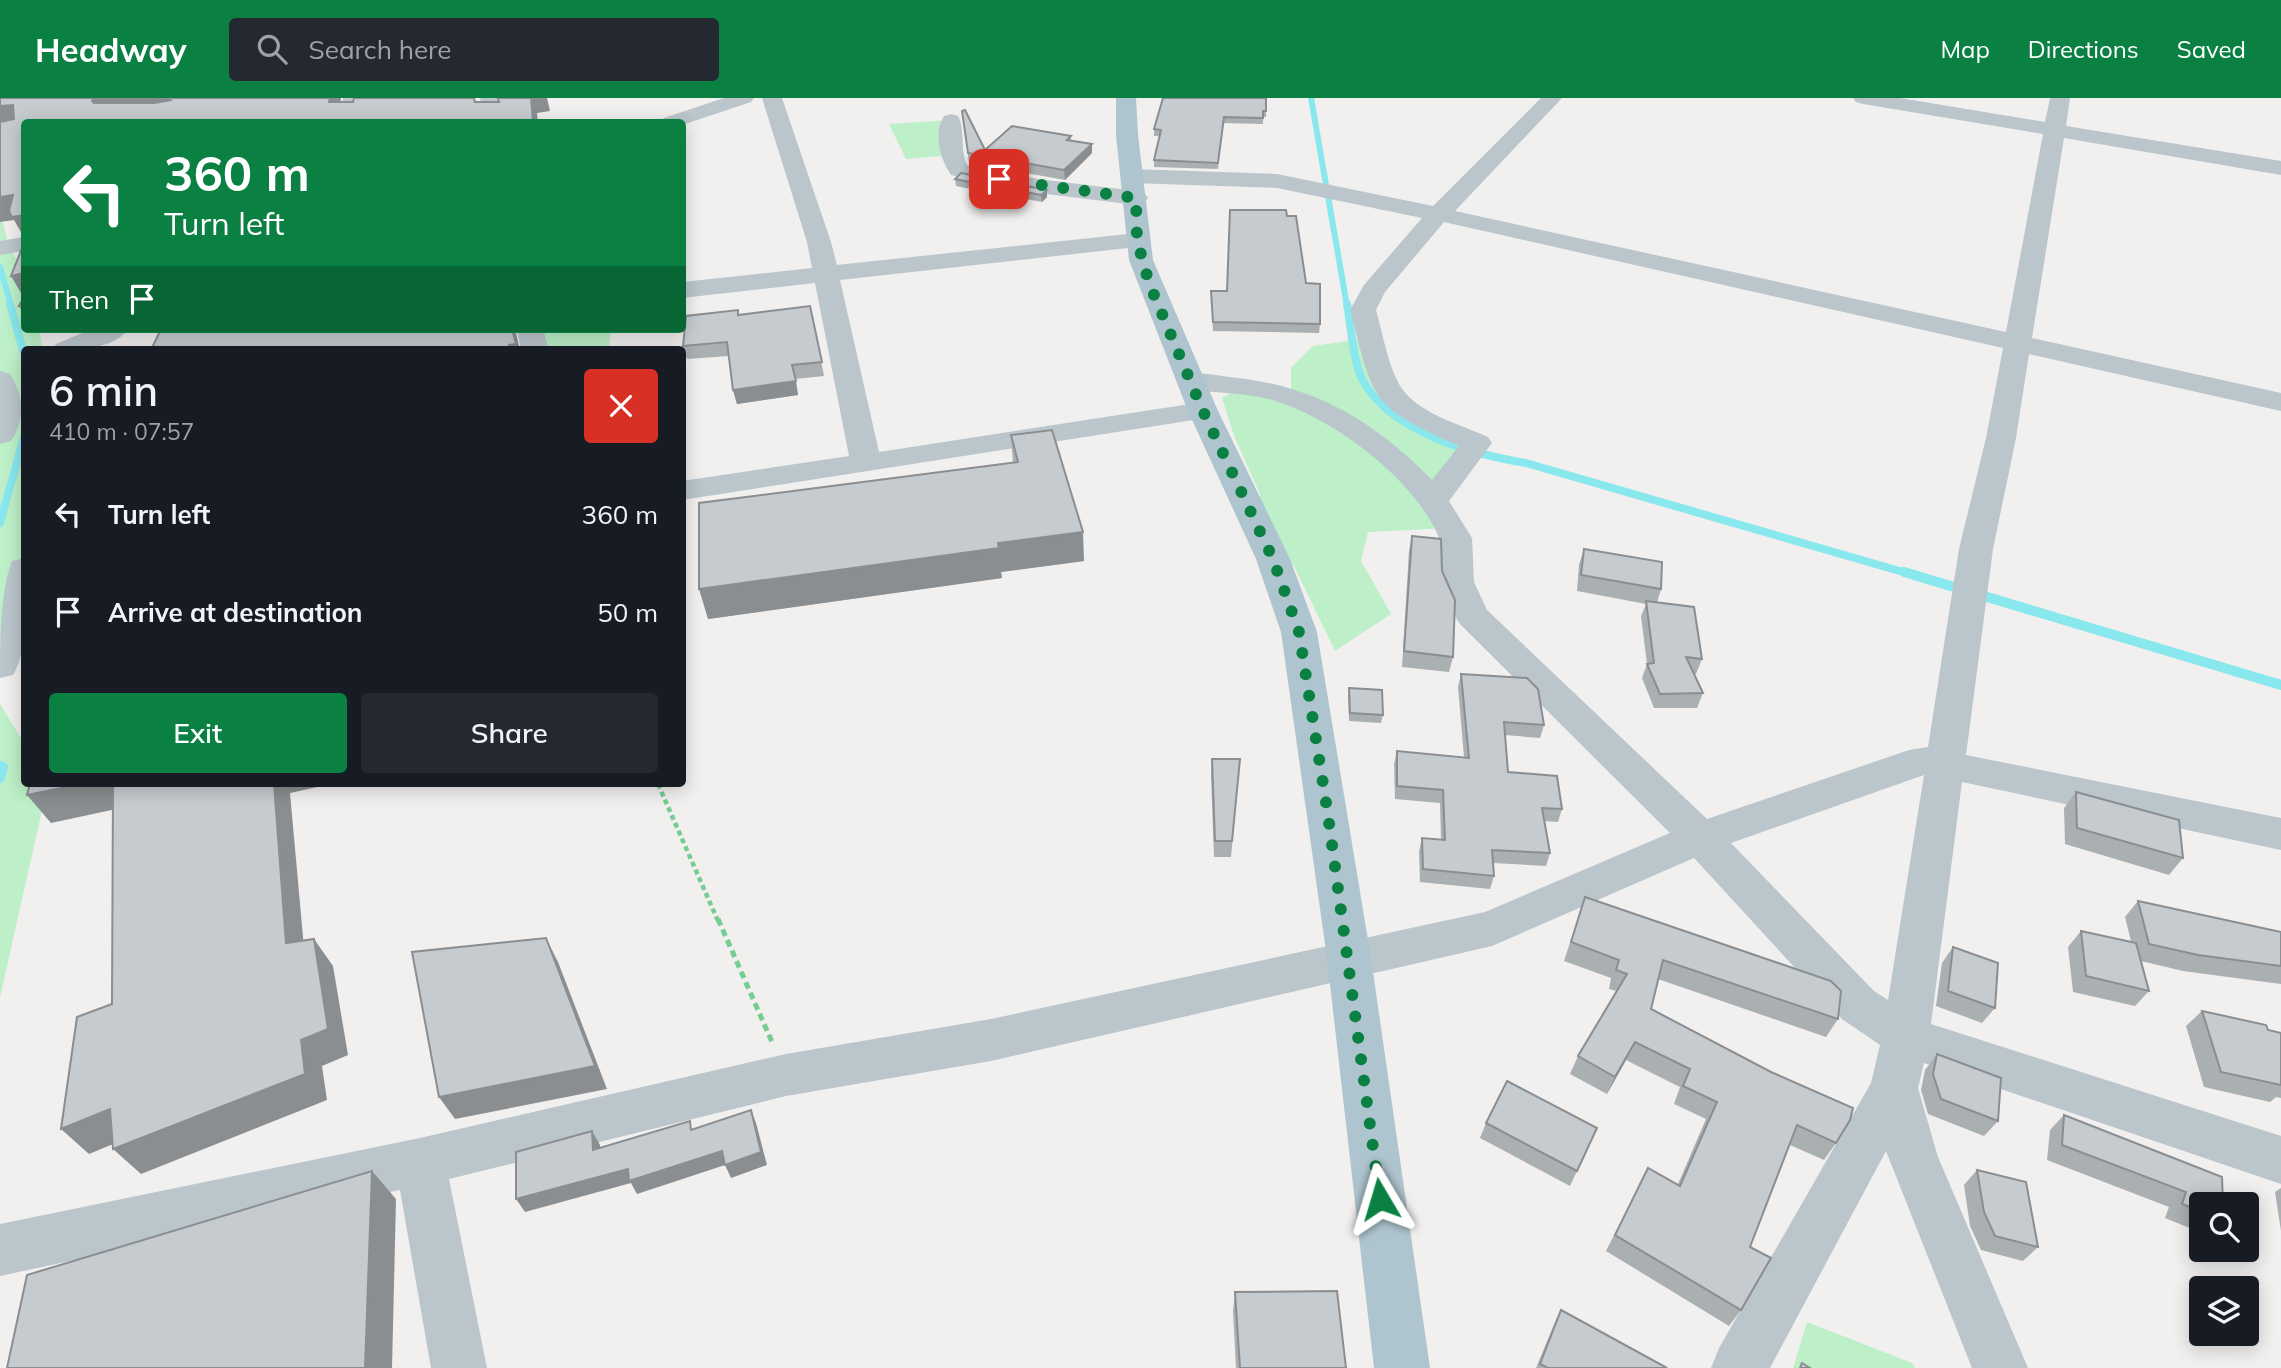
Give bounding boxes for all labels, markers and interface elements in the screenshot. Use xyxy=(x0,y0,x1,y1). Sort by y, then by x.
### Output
search box xyxy=(229,18,719,81)
text: Headway xyxy=(35,29,187,70)
icon: search xyxy=(253,30,291,68)
text: Search here xyxy=(309,33,451,66)
text: Map xyxy=(1940,34,1990,64)
text: Directions xyxy=(2028,34,2139,64)
text: Saved xyxy=(2177,34,2246,64)
text: 360 m xyxy=(164,142,310,203)
icon: left xyxy=(49,147,140,238)
pin xyxy=(969,149,1029,209)
icon: arrive xyxy=(980,160,1018,198)
text: Turn left xyxy=(164,203,284,243)
icon: arrive xyxy=(123,280,161,318)
text: Then xyxy=(49,283,109,316)
text: 6 min xyxy=(49,364,158,417)
button: close xyxy=(584,369,658,443)
text: 410 m · 07:57 xyxy=(49,417,194,446)
icon: left xyxy=(49,495,87,533)
text: Turn left xyxy=(108,498,210,531)
text: 360 m xyxy=(582,498,658,531)
icon: arrive xyxy=(49,593,87,631)
text: Arrive at destination xyxy=(108,596,363,629)
text: 50 m xyxy=(597,596,658,629)
button: Exit xyxy=(49,693,347,773)
button: Share xyxy=(361,693,658,773)
position arrow xyxy=(1343,1162,1417,1236)
map controls xyxy=(2189,1192,2259,1346)
button: search xyxy=(2189,1192,2259,1262)
button: layers xyxy=(2189,1276,2259,1346)

